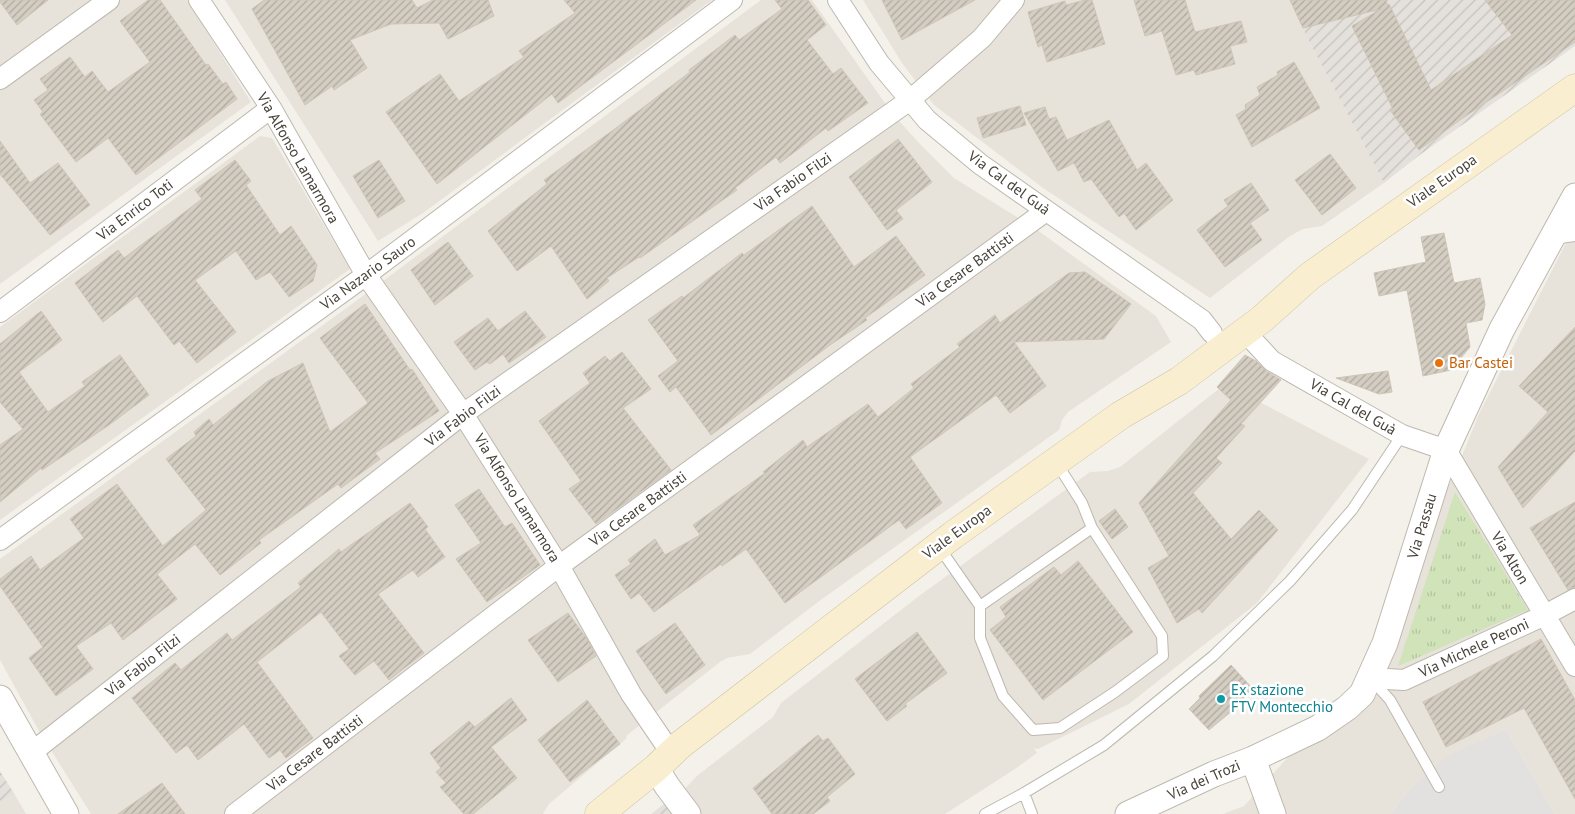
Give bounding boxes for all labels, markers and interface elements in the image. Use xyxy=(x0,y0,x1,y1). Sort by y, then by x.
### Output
street label: Via Alfonso Lamarmora xyxy=(253,88,344,227)
street label: Via Cal del Guà xyxy=(964,146,1054,219)
street label: Via Fabio Filzi xyxy=(749,148,835,216)
street label: Viale Europa xyxy=(1402,150,1480,212)
street label: Via Enrico Toti xyxy=(92,175,177,245)
street label: Via Cesare Battisti xyxy=(911,228,1017,312)
street label: Via Nazario Sauro xyxy=(315,232,419,314)
place label: Bar Castei xyxy=(1449,353,1513,372)
marker: Bar Castei xyxy=(1433,357,1445,369)
street label: Via Cal del Guà xyxy=(1306,374,1400,439)
street label: Via Fabio Filzi xyxy=(420,381,504,451)
street label: Via Alfonso Lamarmora xyxy=(470,429,565,566)
street label: Via Cesare Battisti xyxy=(584,467,690,551)
street label: Via Passau xyxy=(1402,491,1440,562)
street label: Viale Europa xyxy=(918,500,995,564)
street label: Via Alton xyxy=(1487,527,1533,587)
street label: Via Michele Peroni xyxy=(1415,614,1532,682)
street label: Via Fabio Filzi xyxy=(101,629,184,700)
place label: Ex stazione FTV Montecchio xyxy=(1231,680,1333,716)
marker: Ex stazione FTV Montecchio xyxy=(1215,693,1227,705)
street label: Via Cesare Battisti xyxy=(262,710,367,796)
street label: Via dei Trozi xyxy=(1164,755,1243,804)

